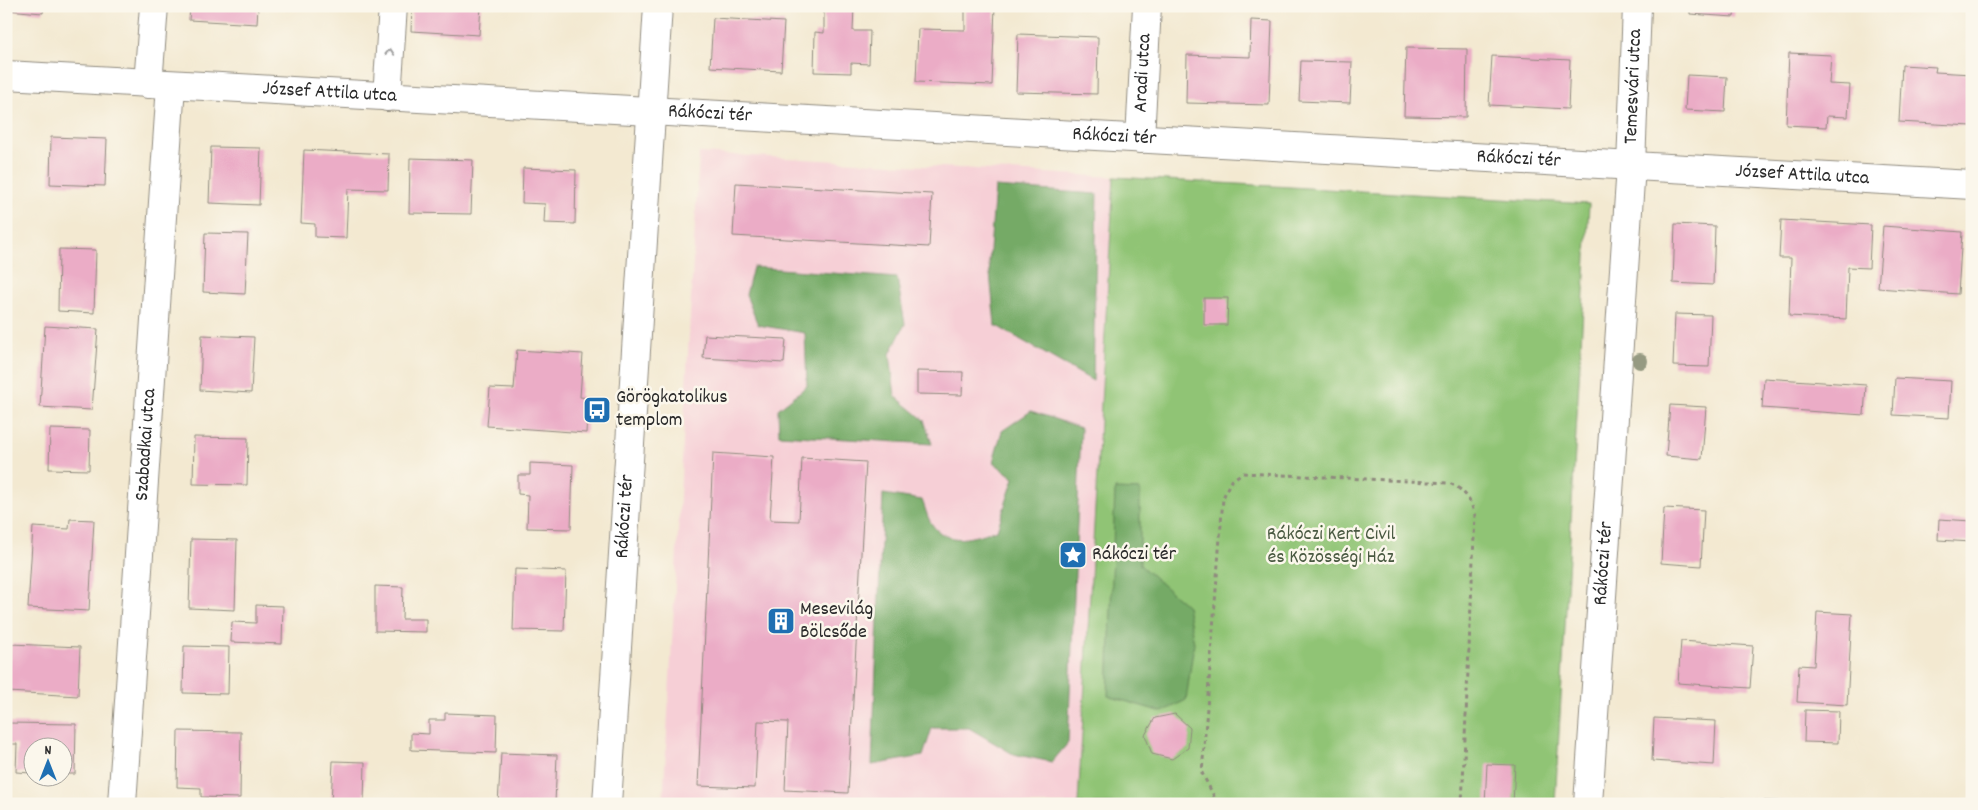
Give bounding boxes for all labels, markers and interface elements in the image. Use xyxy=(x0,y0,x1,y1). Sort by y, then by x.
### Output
street label: Temesvári utca xyxy=(1618,28,1650,145)
street label: Aradi utca xyxy=(1127,32,1160,113)
one-way arrow xyxy=(384,47,395,55)
street label: József Attila utca xyxy=(262,75,398,111)
street label: Rákóczi tér xyxy=(667,98,753,131)
street label: Rákóczi tér xyxy=(1071,121,1158,153)
street label: Rákóczi tér xyxy=(1476,143,1562,176)
street label: József Attila utca xyxy=(1734,158,1871,193)
place label: Görögkatolikus templom xyxy=(616,384,728,435)
street label: Szabadkai utca xyxy=(129,387,164,502)
bus stop icon: Görögkatolikus templom xyxy=(582,395,612,425)
street label: Rákóczi tér xyxy=(609,473,642,559)
street label: Rákóczi tér xyxy=(1587,520,1621,606)
park label: Rákóczi Kert Civil és Közösségi Ház xyxy=(1267,521,1395,572)
place icon: Rákóczi tér xyxy=(1058,540,1088,570)
place label: Rákóczi tér xyxy=(1092,541,1177,569)
place label: Mesevilág Bölcsőde xyxy=(800,596,873,647)
building icon: Mesevilág Bölcsőde xyxy=(766,606,796,636)
north arrow xyxy=(22,738,72,788)
text: N xyxy=(45,741,52,761)

